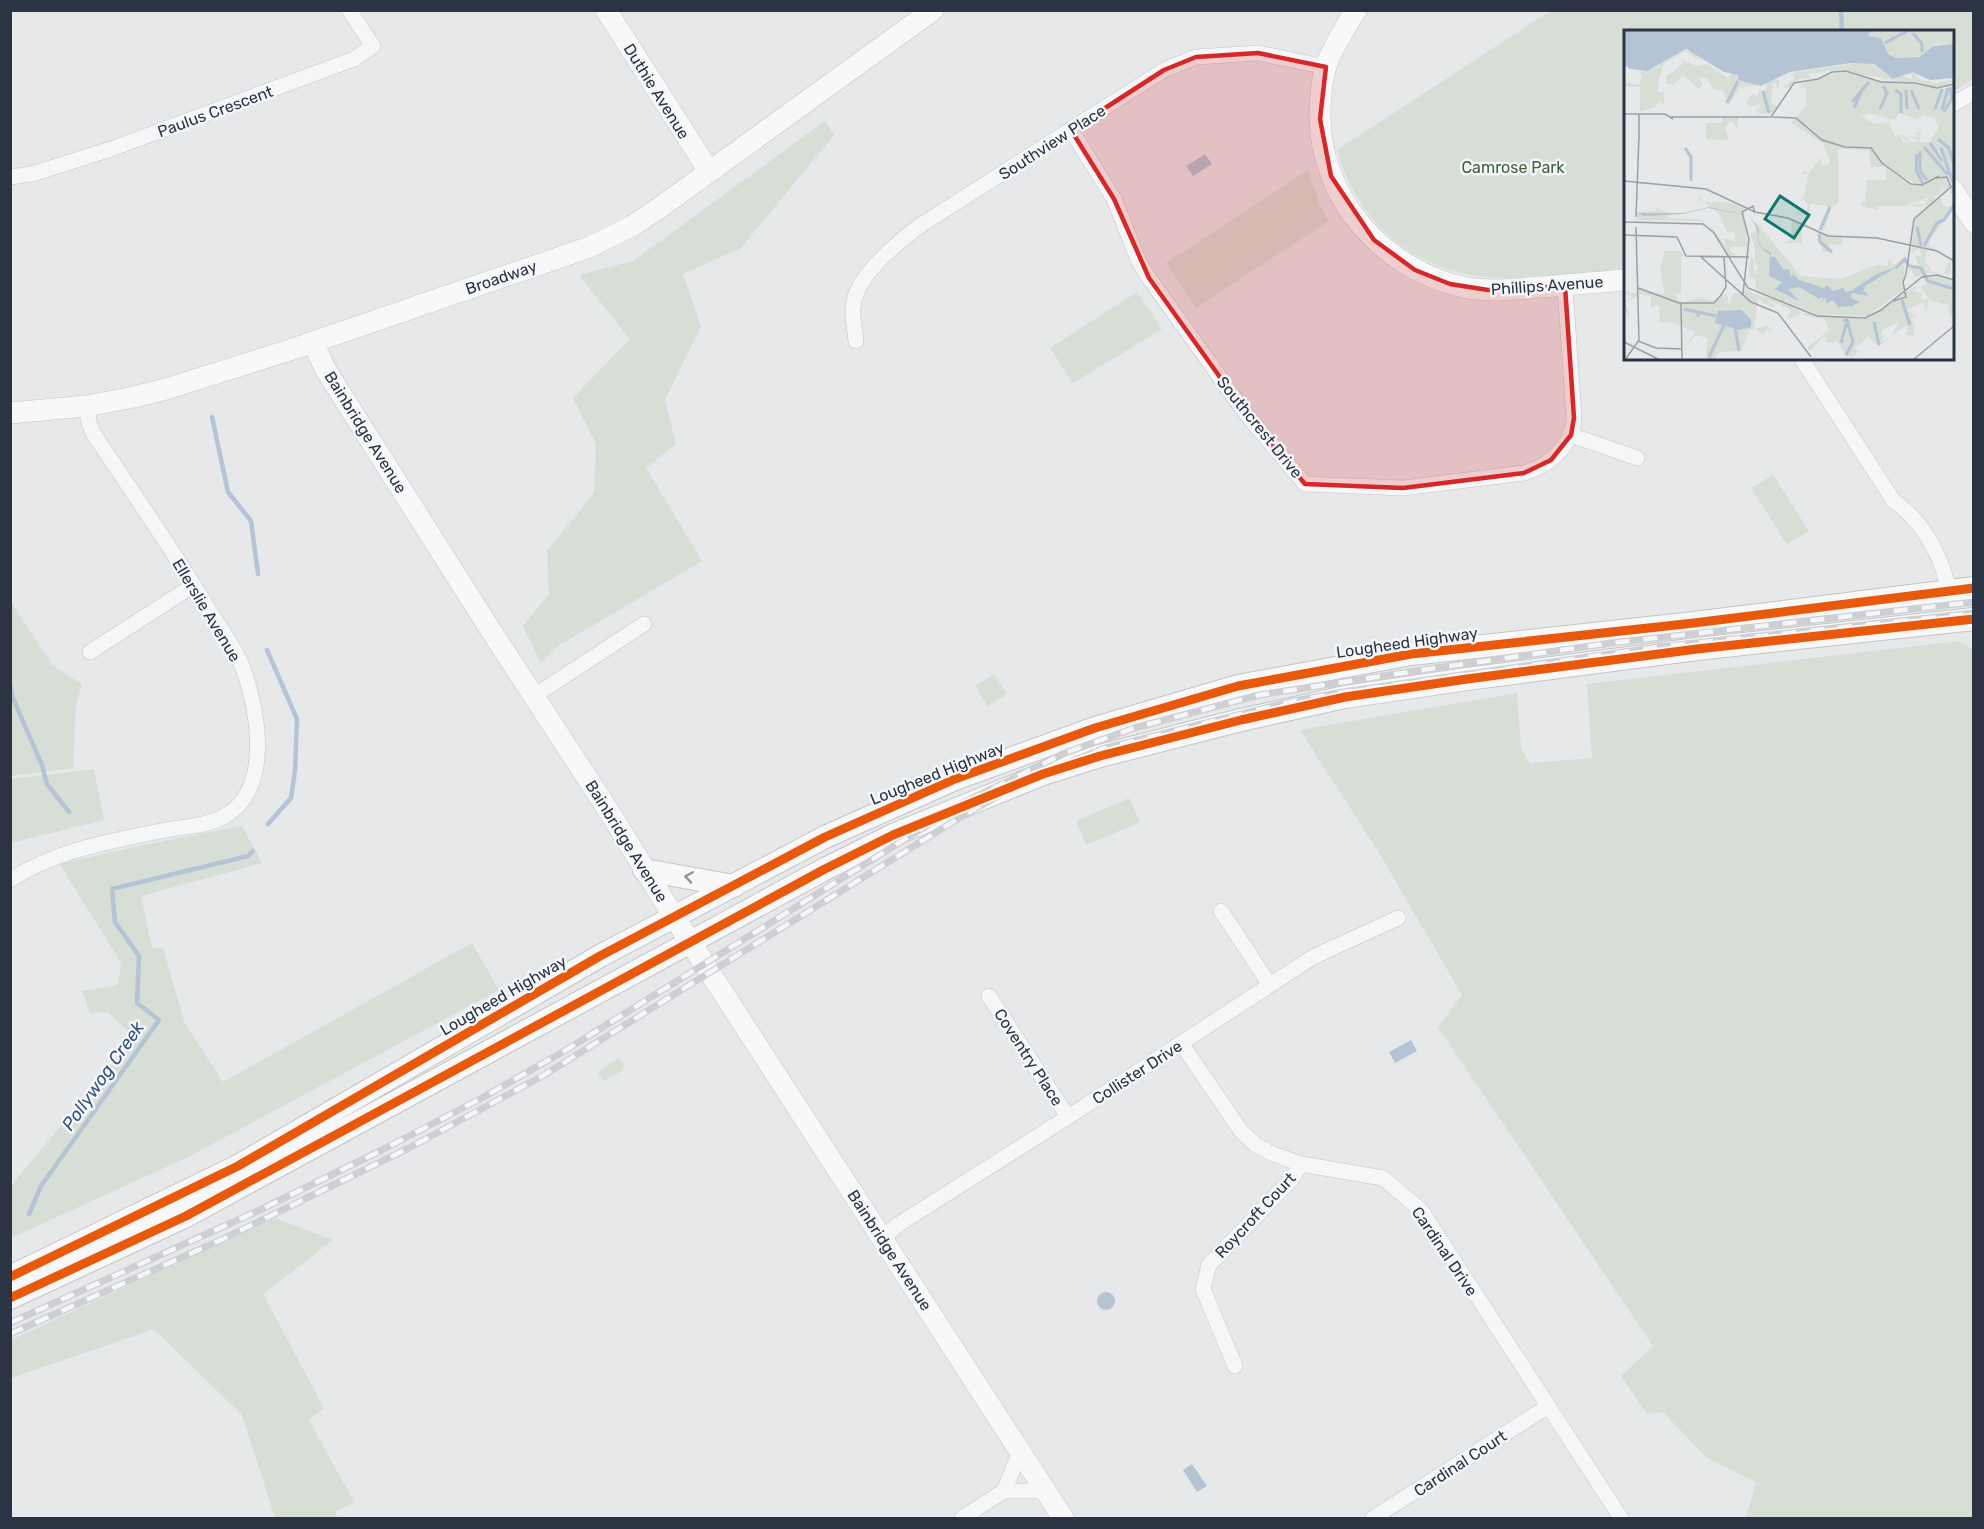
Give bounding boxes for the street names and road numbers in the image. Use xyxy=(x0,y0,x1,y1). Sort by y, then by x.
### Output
street label: Duthie Avenue xyxy=(620,40,694,143)
street label: Paulus Crescent xyxy=(155,82,276,141)
street label: Southview Place xyxy=(995,101,1109,184)
street label: Broadway xyxy=(463,256,539,299)
street label: Phillips Avenue xyxy=(1490,272,1604,299)
street label: Bainbridge Avenue xyxy=(320,368,411,497)
street label: Southcrest Drive xyxy=(1213,373,1306,482)
street label: Ellerslie Avenue xyxy=(168,555,245,665)
street label: Lougheed Highway xyxy=(1335,623,1479,662)
street label: Lougheed Highway xyxy=(867,738,1007,809)
street label: Bainbridge Avenue xyxy=(581,777,672,906)
street label: Lougheed Highway xyxy=(437,951,570,1039)
street label: Coventry Place xyxy=(990,1005,1067,1109)
street label: Collister Drive xyxy=(1089,1036,1186,1108)
street label: Roycroft Court xyxy=(1211,1169,1300,1262)
street label: Bainbridge Avenue xyxy=(843,1186,936,1314)
street label: Cardinal Drive xyxy=(1408,1203,1481,1300)
street label: Cardinal Court xyxy=(1410,1426,1510,1501)

